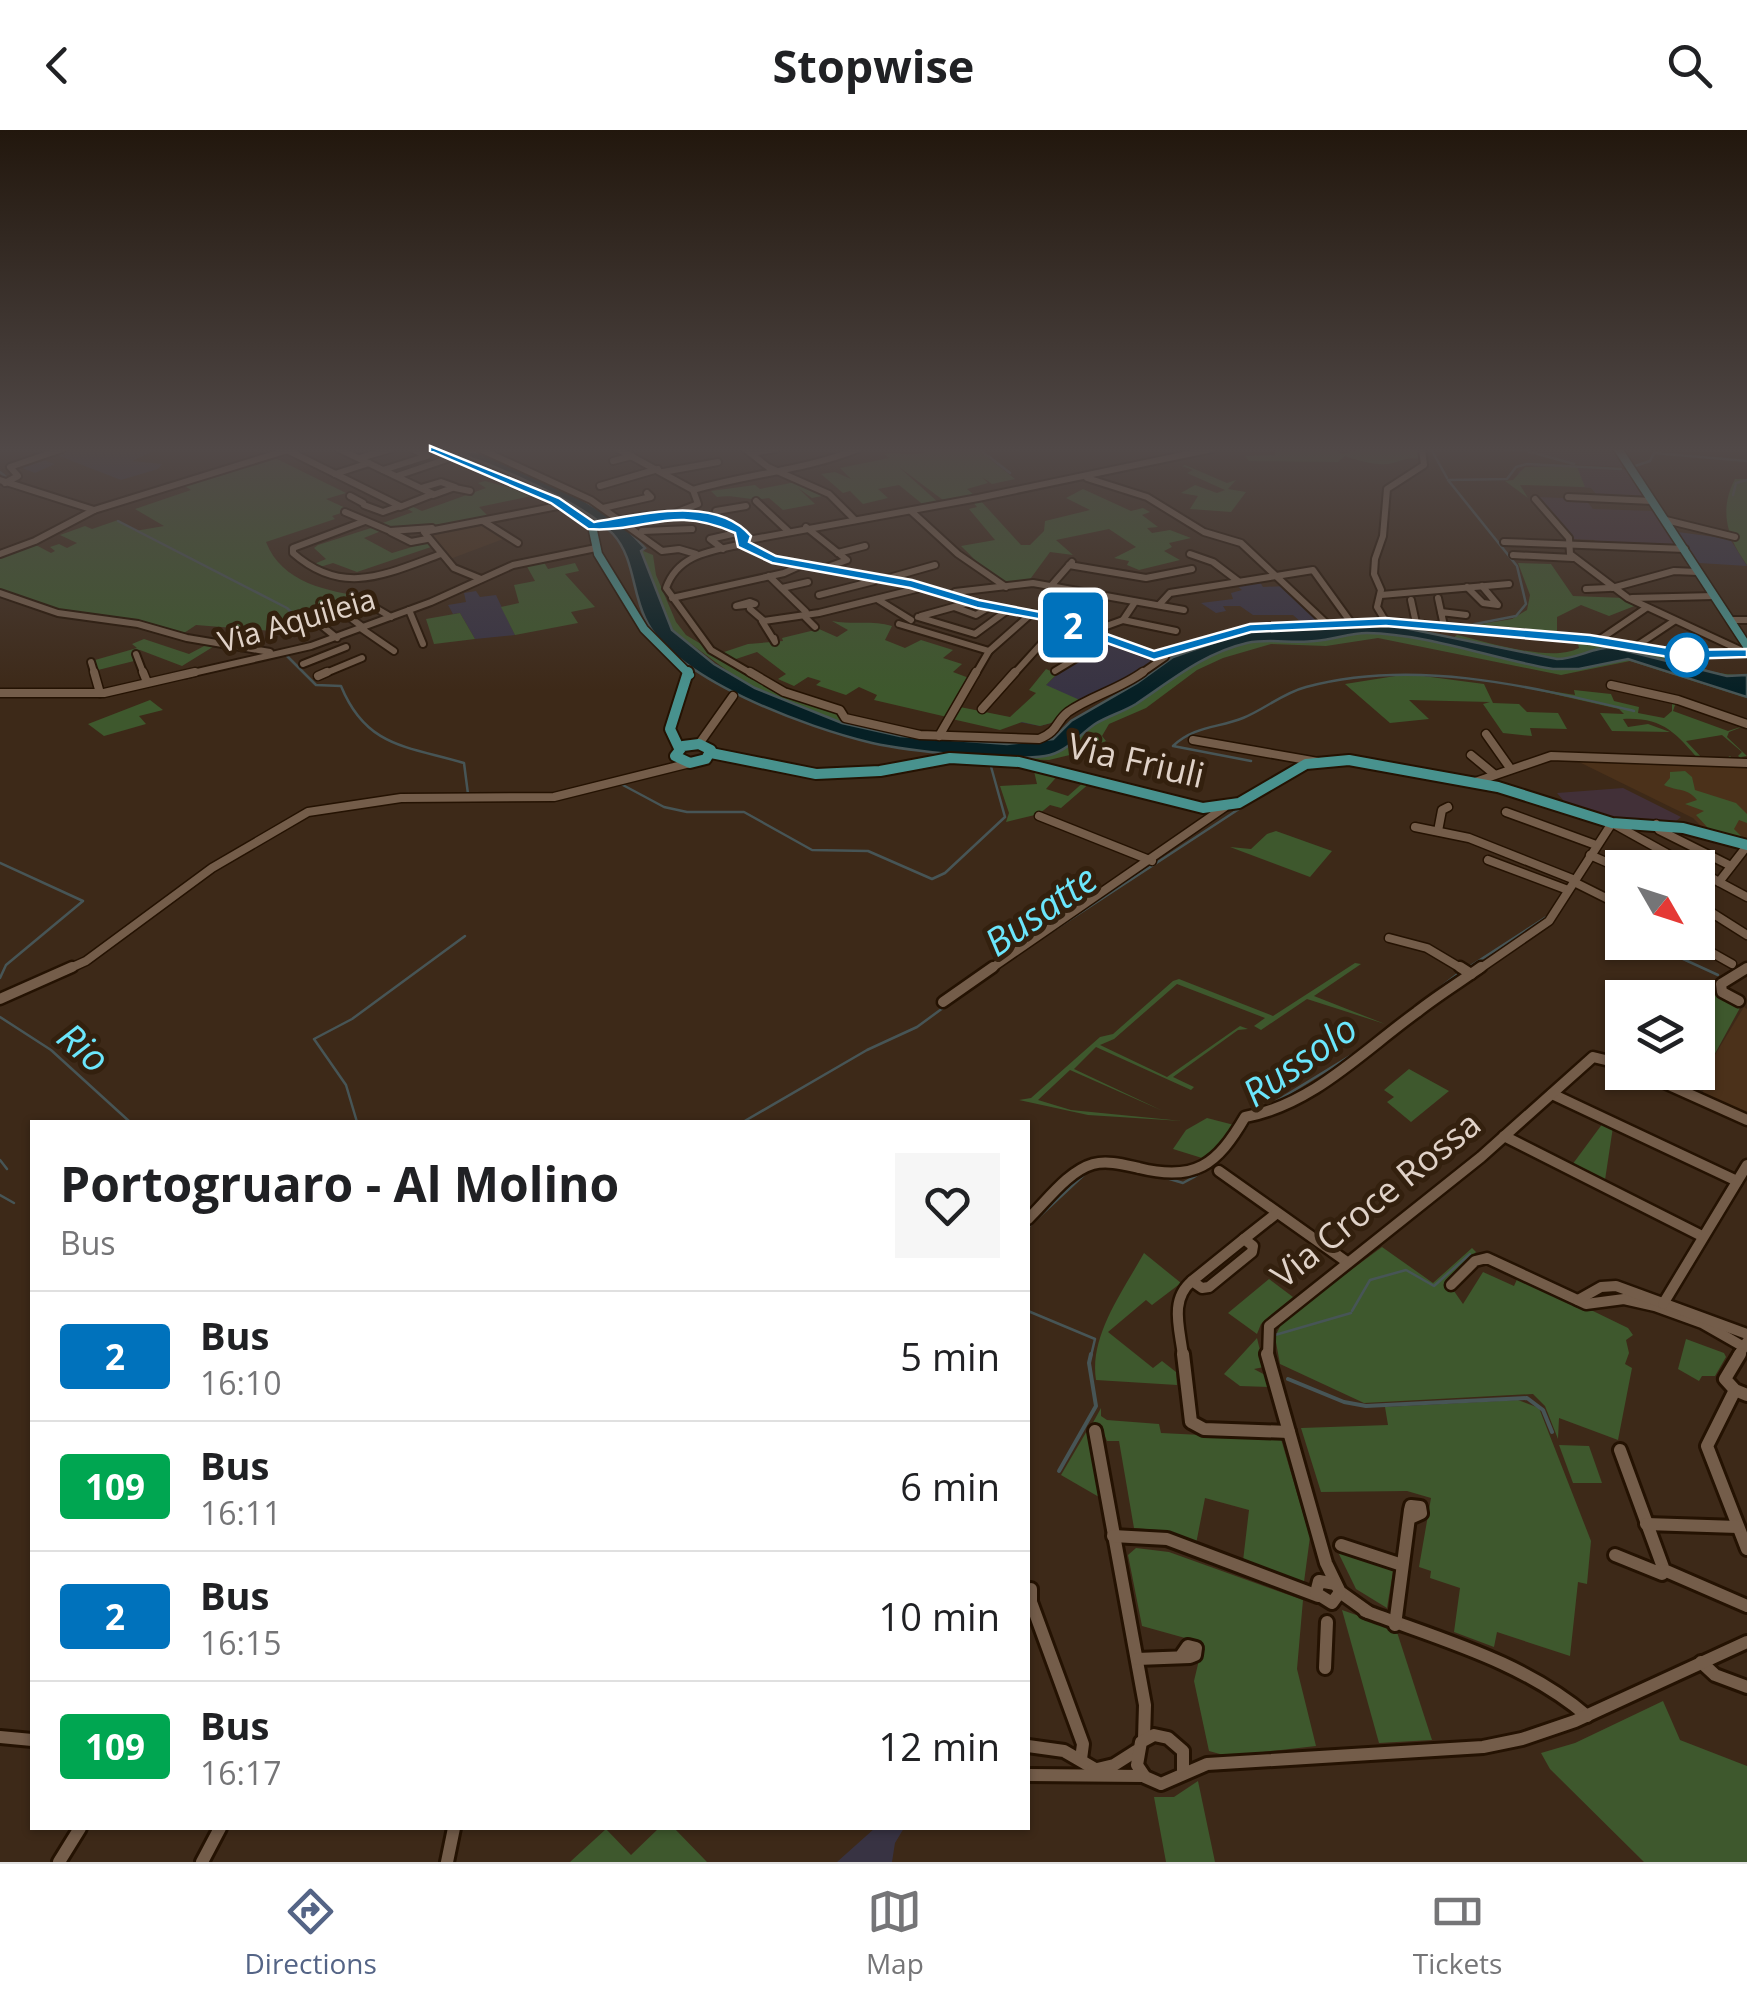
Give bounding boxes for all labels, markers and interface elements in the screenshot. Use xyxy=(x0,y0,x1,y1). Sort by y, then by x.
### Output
text: Stopwise xyxy=(773,35,974,96)
icon: back xyxy=(30,38,85,93)
icon: search xyxy=(1662,38,1717,93)
street label: Via Aquileia xyxy=(213,578,380,662)
line badge: 2 xyxy=(1040,592,1106,658)
text: 2 xyxy=(1063,602,1083,649)
unlabelled marker xyxy=(1666,634,1708,676)
street label: Via Friuli xyxy=(1064,721,1209,798)
north arrow xyxy=(1605,850,1715,960)
map controls xyxy=(1605,850,1715,1090)
water label: Busatte xyxy=(973,852,1107,967)
button: layers xyxy=(1605,980,1715,1090)
water label: Russolo xyxy=(1231,1001,1367,1118)
water label: Rio xyxy=(47,1010,121,1083)
street label: Via Croce Rossa xyxy=(1261,1100,1490,1298)
text: Portogruaro - Al Molino xyxy=(60,1151,619,1216)
button: heart xyxy=(895,1153,1000,1258)
text: Bus xyxy=(60,1221,116,1264)
text: Bus xyxy=(200,1309,269,1361)
text: 5 min xyxy=(900,1330,1000,1382)
text: 2 xyxy=(105,1333,125,1380)
text: 16:10 xyxy=(200,1361,282,1404)
text: Bus xyxy=(200,1439,269,1491)
text: 6 min xyxy=(900,1460,1000,1512)
text: 109 xyxy=(85,1463,145,1510)
text: 16:11 xyxy=(200,1491,282,1534)
text: Bus xyxy=(200,1569,269,1621)
text: 10 min xyxy=(879,1590,1000,1642)
text: 2 xyxy=(105,1593,125,1640)
text: 16:15 xyxy=(200,1621,282,1664)
text: Bus xyxy=(200,1699,269,1751)
text: 12 min xyxy=(879,1720,1000,1772)
text: 109 xyxy=(85,1723,145,1770)
text: 16:17 xyxy=(200,1751,282,1794)
tab: Directions xyxy=(245,1884,377,1982)
tab: Map xyxy=(866,1884,924,1982)
tab: Tickets xyxy=(1413,1884,1502,1982)

